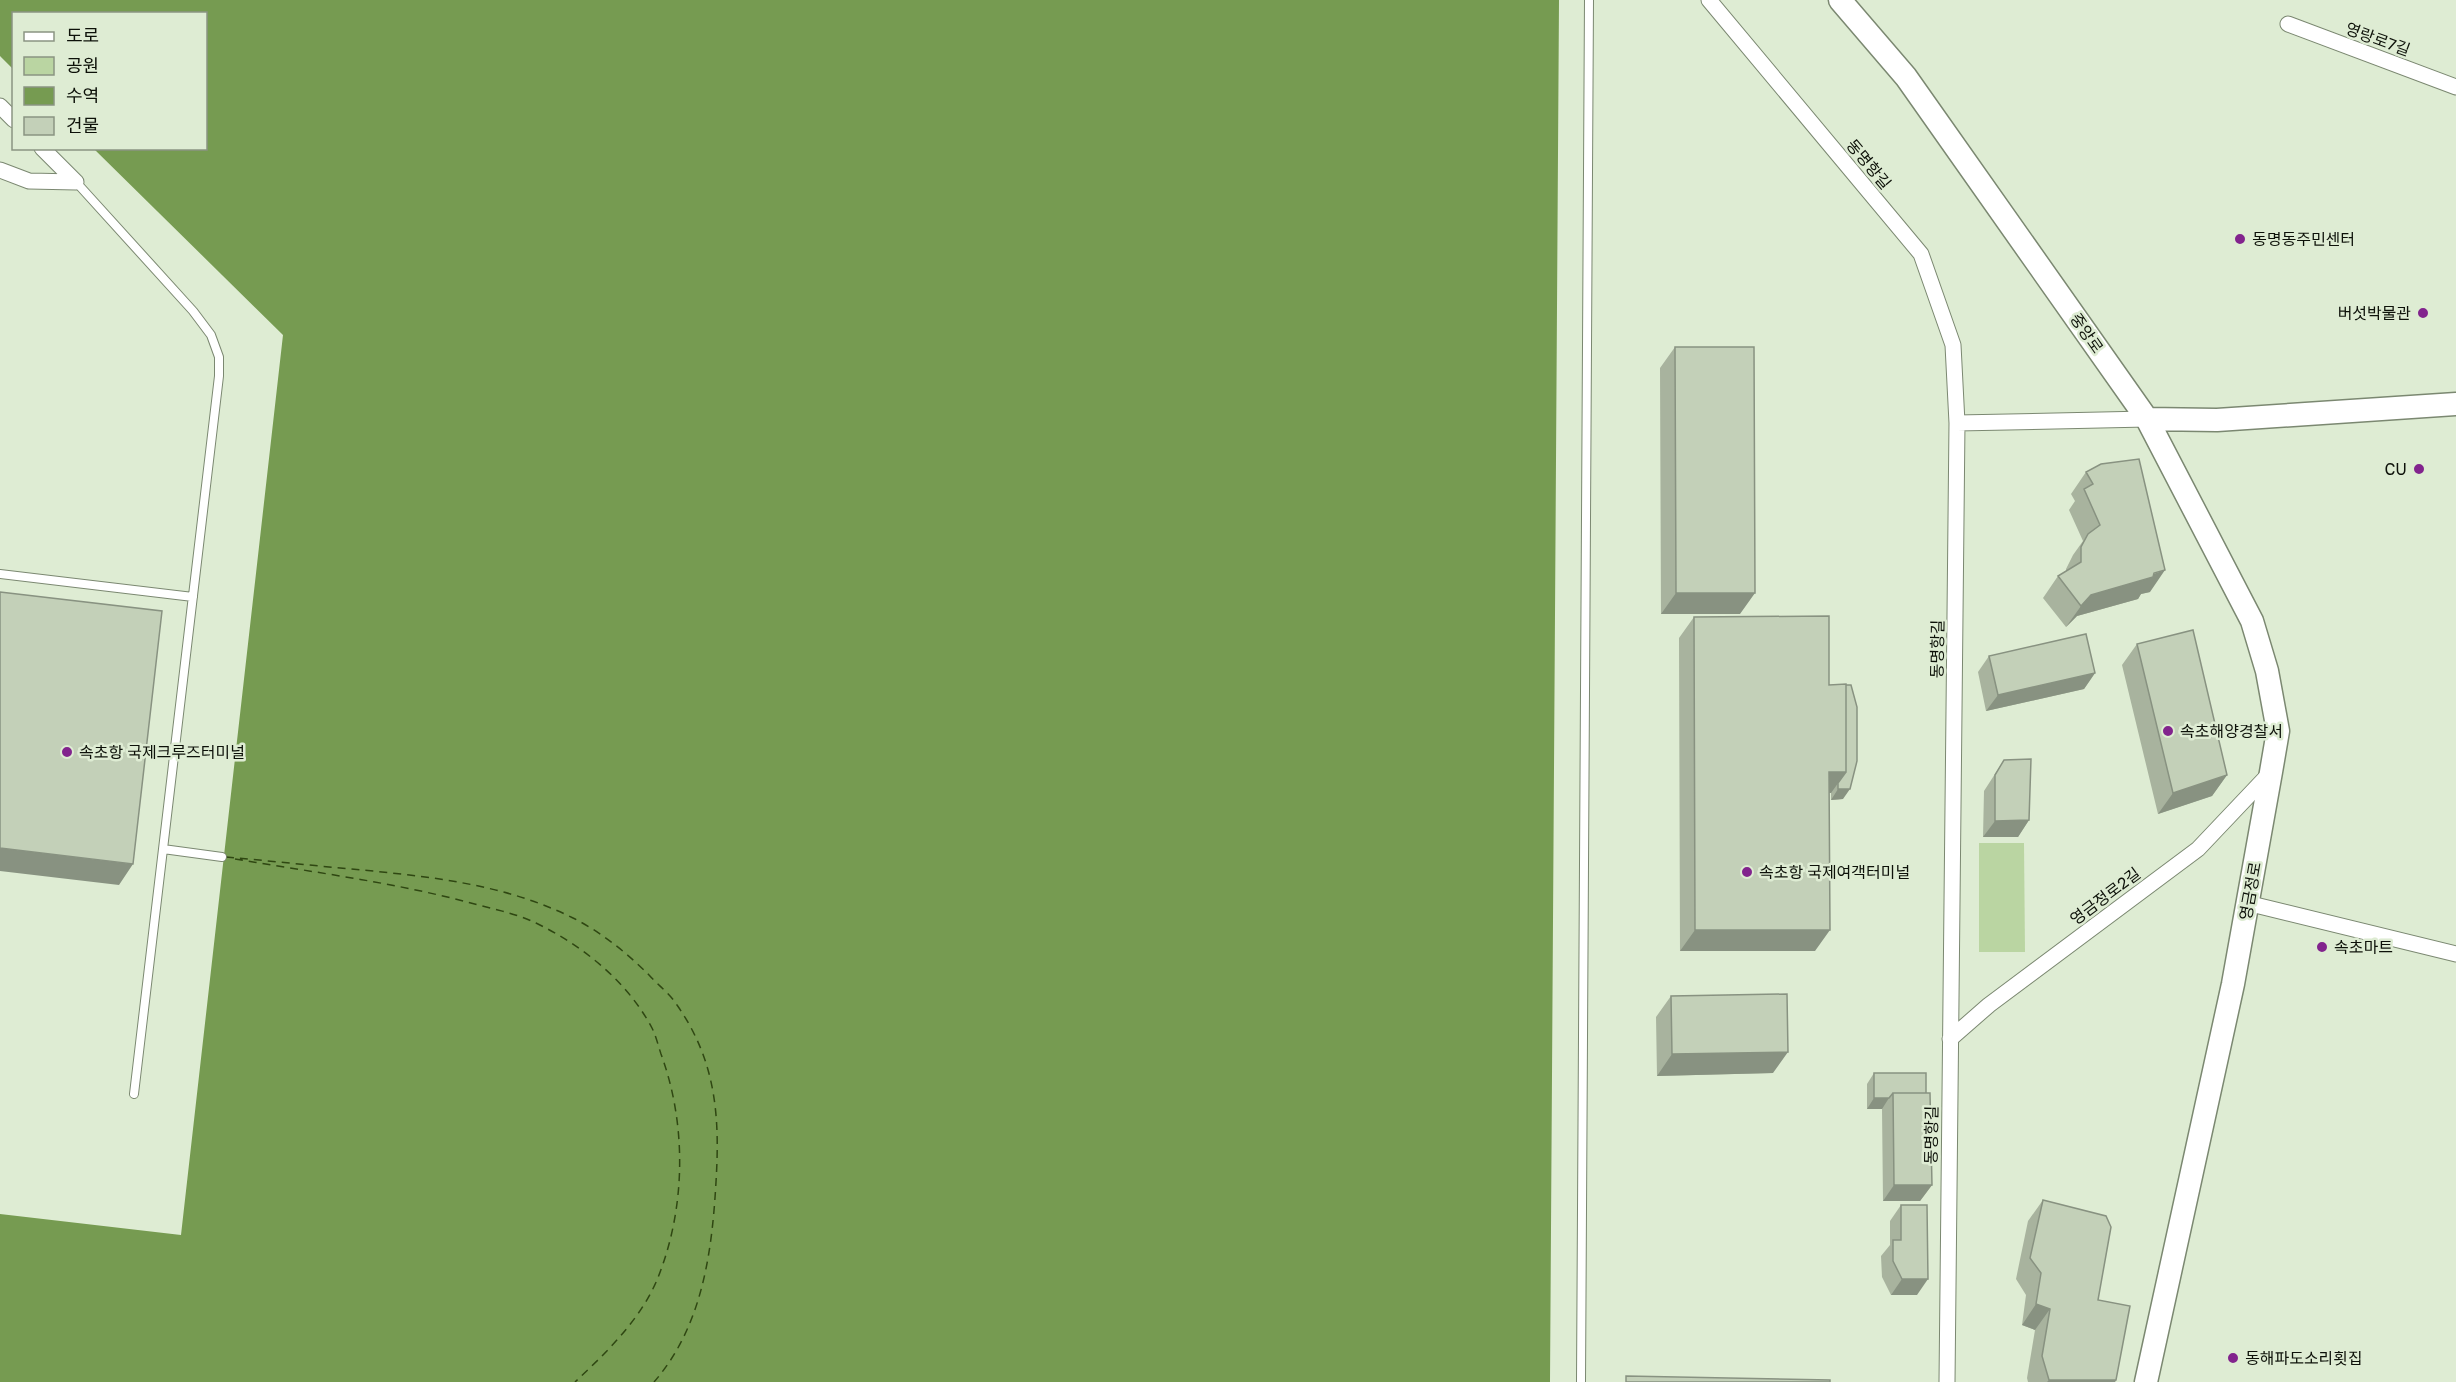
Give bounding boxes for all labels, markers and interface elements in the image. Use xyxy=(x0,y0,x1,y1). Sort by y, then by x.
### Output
legend xyxy=(12,12,207,150)
street label: 영랑로7길 xyxy=(2343,18,2413,60)
text: 도로 xyxy=(66,24,99,46)
text: 공원 xyxy=(66,54,99,76)
text: 수역 xyxy=(66,84,99,106)
text: 건물 xyxy=(66,114,99,136)
street label: 동명항길 xyxy=(1842,135,1896,193)
place label: 동명동주민센터 xyxy=(2252,229,2355,249)
marker: 동명동주민센터 xyxy=(2233,232,2247,246)
place label: 버섯박물관 xyxy=(2337,303,2411,323)
marker: 버섯박물관 xyxy=(2416,306,2430,320)
street label: 중앙로 xyxy=(2066,309,2108,357)
place label: CU xyxy=(2384,459,2407,479)
marker: CU xyxy=(2412,462,2426,476)
street label: 동명항길 xyxy=(1926,619,1948,679)
place label: 속초해양경찰서 xyxy=(2180,721,2283,741)
marker: 속초해양경찰서 xyxy=(2161,724,2175,738)
place label: 속초항 국제크루즈터미널 xyxy=(79,742,245,762)
marker: 속초항 국제크루즈터미널 xyxy=(60,745,74,759)
street label: 영금정로 xyxy=(2235,860,2265,922)
place label: 속초항 국제여객터미널 xyxy=(1759,862,1910,882)
street label: 영금정로2길 xyxy=(2066,863,2144,929)
marker: 속초항 국제여객터미널 xyxy=(1740,865,1754,879)
place label: 속초마트 xyxy=(2334,937,2393,957)
marker: 속초마트 xyxy=(2315,940,2329,954)
street label: 동명항길 xyxy=(1920,1105,1942,1165)
place label: 동해파도소리횟집 xyxy=(2245,1348,2363,1368)
marker: 동해파도소리횟집 xyxy=(2226,1351,2240,1365)

